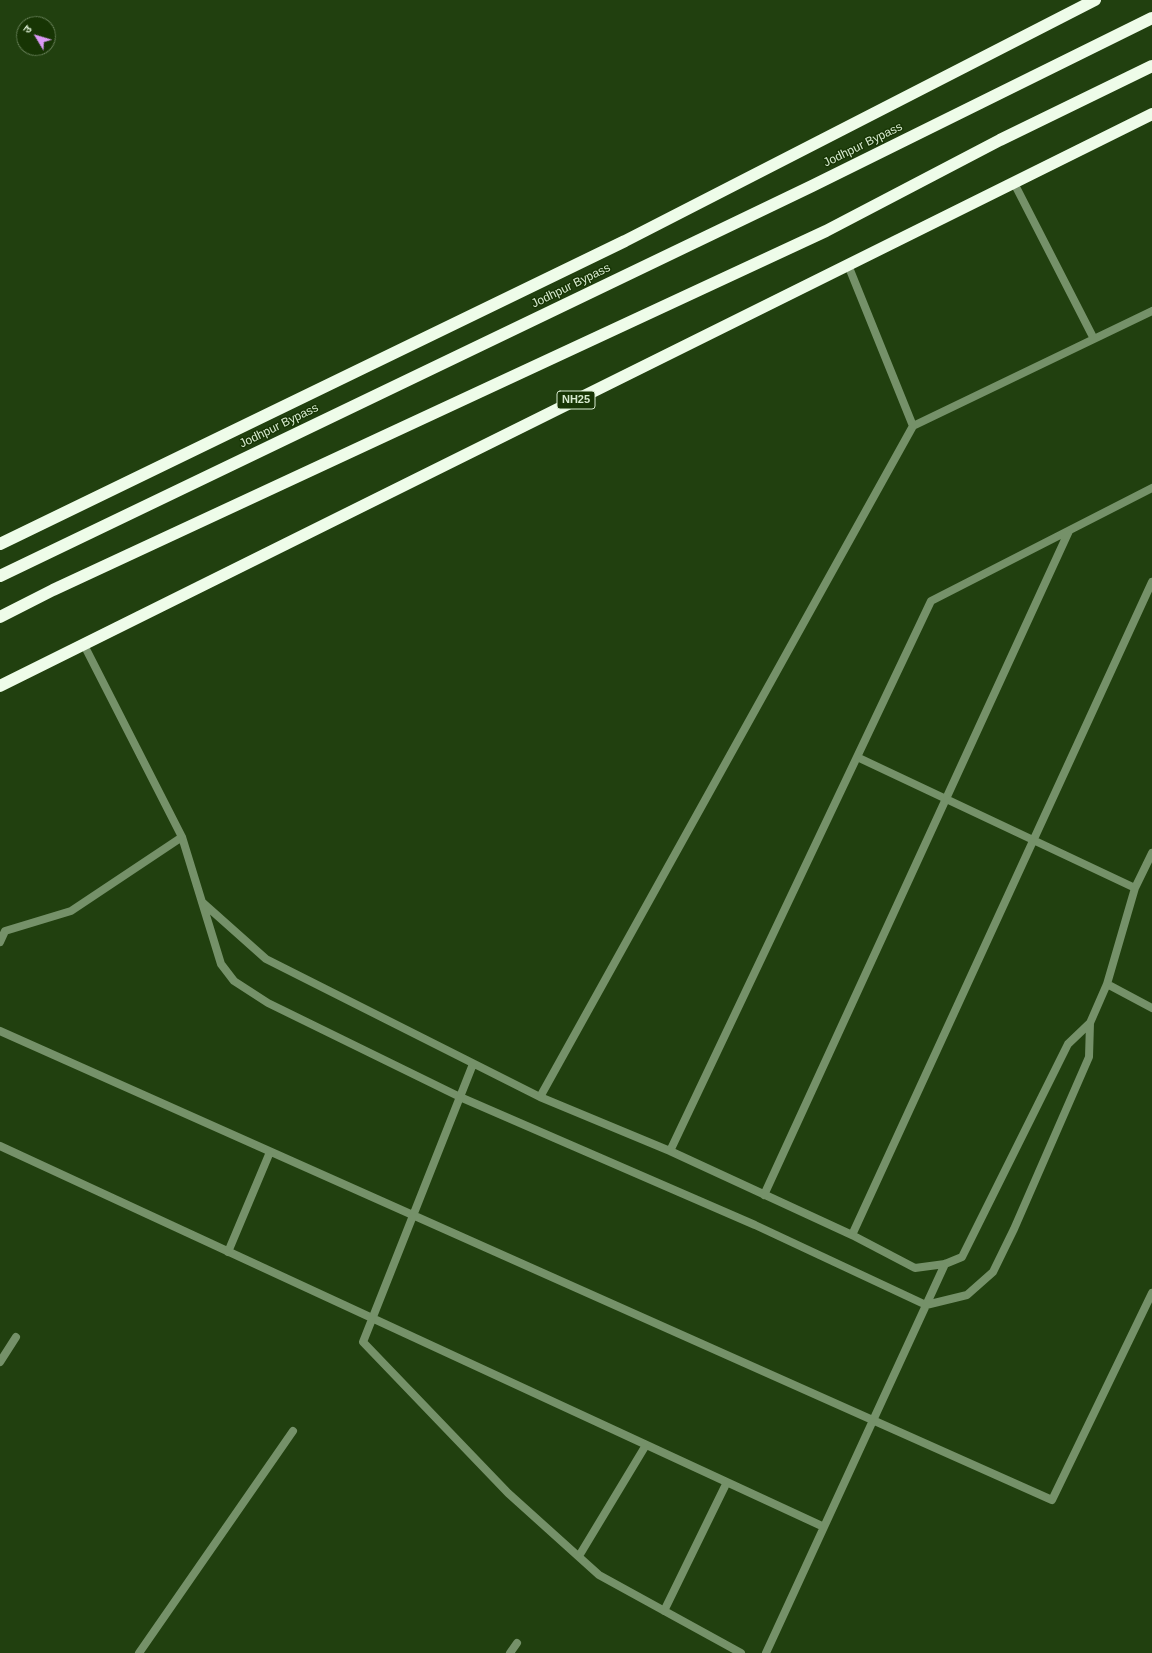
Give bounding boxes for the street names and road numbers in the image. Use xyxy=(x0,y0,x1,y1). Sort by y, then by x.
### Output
street label: Jodhpur Bypass xyxy=(821,120,905,170)
street label: Jodhpur Bypass xyxy=(529,261,613,311)
road number: NH25 xyxy=(557,391,595,409)
street label: Jodhpur Bypass xyxy=(237,401,321,451)

